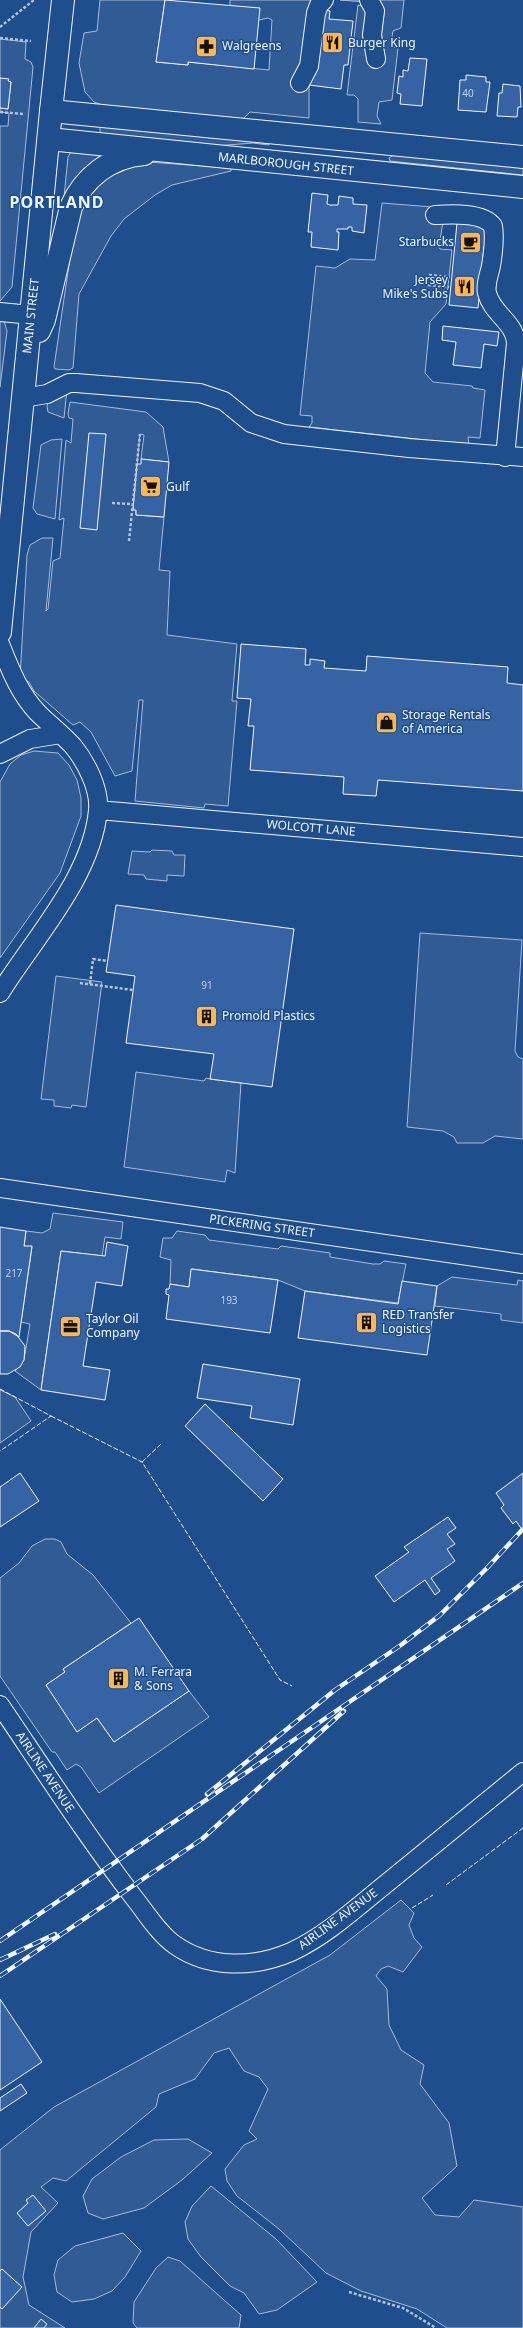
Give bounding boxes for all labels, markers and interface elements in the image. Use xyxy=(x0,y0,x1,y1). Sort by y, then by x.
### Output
restaurant icon: Burger King xyxy=(319,30,345,56)
pharmacy icon: Walgreens xyxy=(194,33,220,59)
place label: Burger King xyxy=(348,34,416,51)
place label: Walgreens xyxy=(222,37,282,54)
house number: 40 xyxy=(462,86,474,100)
street label: MARLBOROUGH STREET xyxy=(217,148,355,179)
district label: PORTLAND xyxy=(9,191,105,213)
cafe icon: Starbucks xyxy=(457,229,483,255)
place label: Starbucks xyxy=(399,233,454,250)
place label: Jersey Mike's Subs xyxy=(383,271,449,302)
restaurant icon: Jersey Mike's Subs xyxy=(451,274,477,300)
street label: MAIN STREET xyxy=(18,277,43,354)
supermarket icon: Gulf xyxy=(138,474,164,500)
place label: Gulf xyxy=(166,478,190,495)
place label: Storage Rentals of America xyxy=(402,706,491,737)
shop icon: Storage Rentals of America xyxy=(373,709,399,735)
street label: WOLCOTT LANE xyxy=(266,815,356,840)
house number: 91 xyxy=(201,978,213,992)
building icon: Promold Plastics xyxy=(193,1003,219,1029)
place label: Promold Plastics xyxy=(222,1007,315,1024)
street label: PICKERING STREET xyxy=(208,1210,316,1241)
house number: 217 xyxy=(5,1266,23,1280)
house number: 193 xyxy=(220,1293,238,1307)
place label: RED Transfer Logistics xyxy=(382,1306,455,1337)
building icon: RED Transfer Logistics xyxy=(353,1309,379,1335)
place label: Taylor Oil Company xyxy=(86,1310,141,1341)
office icon: Taylor Oil Company xyxy=(57,1313,83,1339)
place label: M. Ferrara & Sons xyxy=(134,1663,192,1694)
building icon: M. Ferrara & Sons xyxy=(105,1666,131,1692)
street label: AIRLINE AVENUE xyxy=(12,1728,79,1815)
street label: AIRLINE AVENUE xyxy=(295,1884,381,1953)

